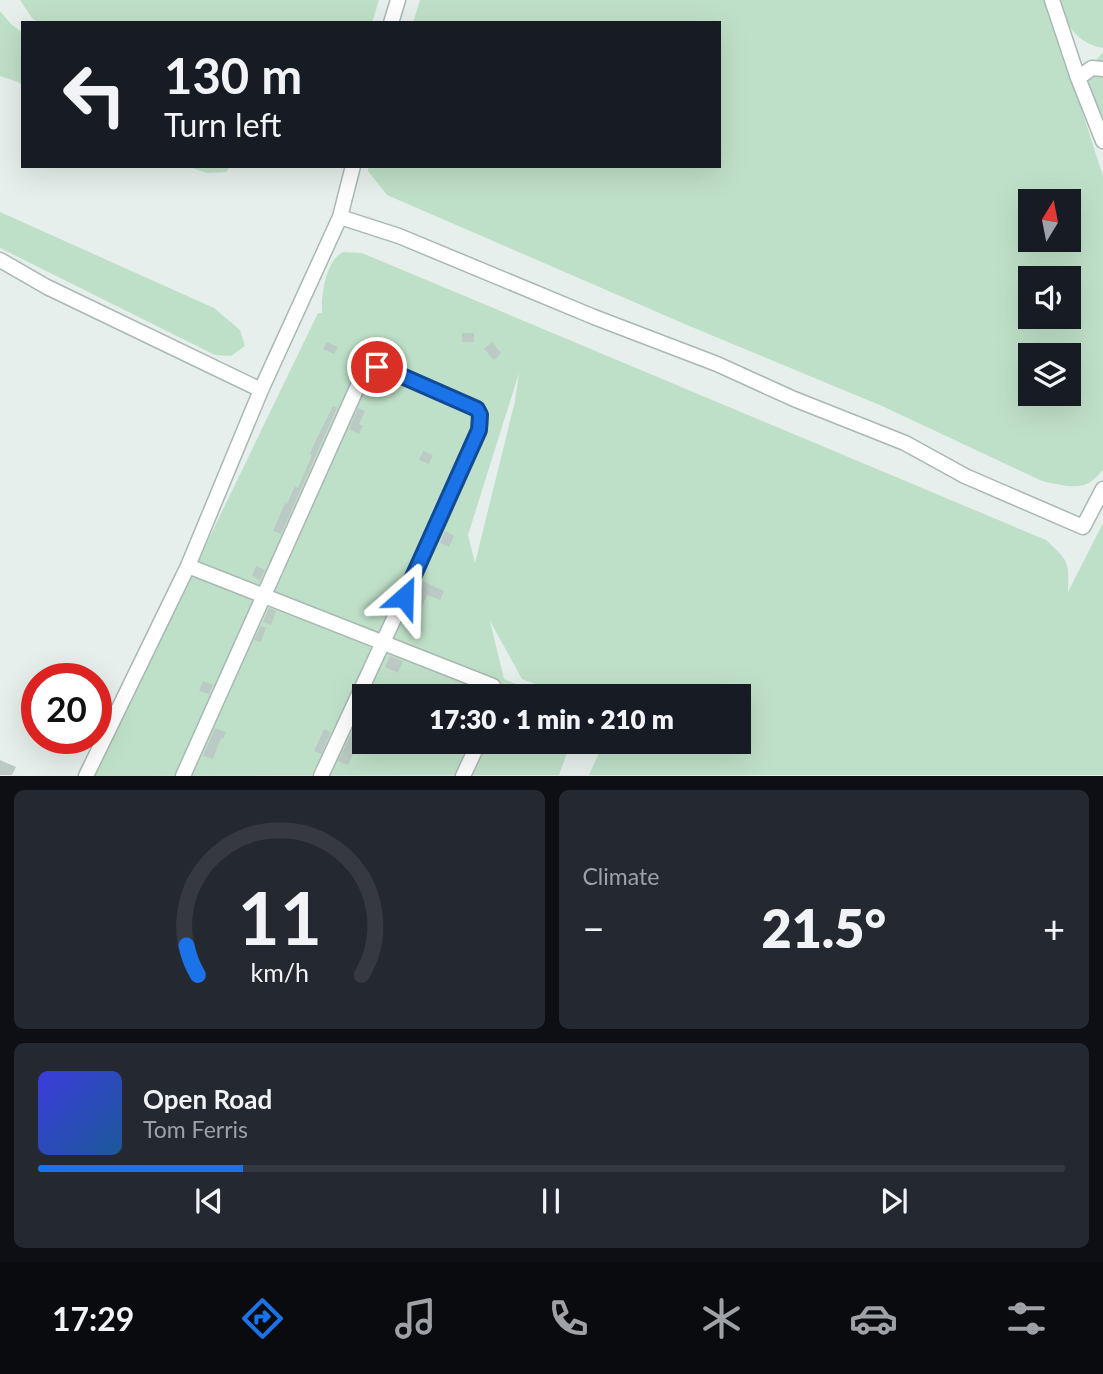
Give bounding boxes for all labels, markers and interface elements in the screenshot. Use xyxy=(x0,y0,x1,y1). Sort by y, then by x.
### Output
text: 130 m xyxy=(164,46,302,104)
icon: left xyxy=(49,49,140,140)
text: Turn left xyxy=(164,105,281,144)
north arrow xyxy=(1018,189,1082,252)
map controls xyxy=(1018,189,1081,406)
button: sound xyxy=(1018,266,1081,329)
pin xyxy=(347,337,407,397)
button: layers xyxy=(1018,343,1081,406)
icon: arrive xyxy=(358,348,396,386)
position arrow xyxy=(367,560,441,634)
speed limit sign: 20 xyxy=(21,663,112,754)
text: 17:30 · 1 min · 210 m xyxy=(429,703,674,735)
text: Climate xyxy=(583,862,659,890)
text: 11 xyxy=(237,874,321,962)
text: 21.5° xyxy=(761,897,886,959)
text: − xyxy=(583,905,605,951)
text: + xyxy=(1043,905,1065,951)
text: km/h xyxy=(250,957,309,987)
text: Open Road xyxy=(143,1083,272,1115)
text: Tom Ferris xyxy=(143,1115,248,1143)
icon: previous xyxy=(190,1182,228,1220)
icon: pause xyxy=(532,1182,570,1220)
icon: next xyxy=(875,1182,913,1220)
icon: directions xyxy=(238,1294,287,1343)
icon: music xyxy=(391,1294,440,1343)
icon: phone xyxy=(544,1294,593,1343)
icon: climate xyxy=(697,1294,746,1343)
icon: car xyxy=(849,1294,898,1343)
icon: filters xyxy=(1002,1294,1051,1343)
text: 17:29 xyxy=(52,1299,134,1338)

